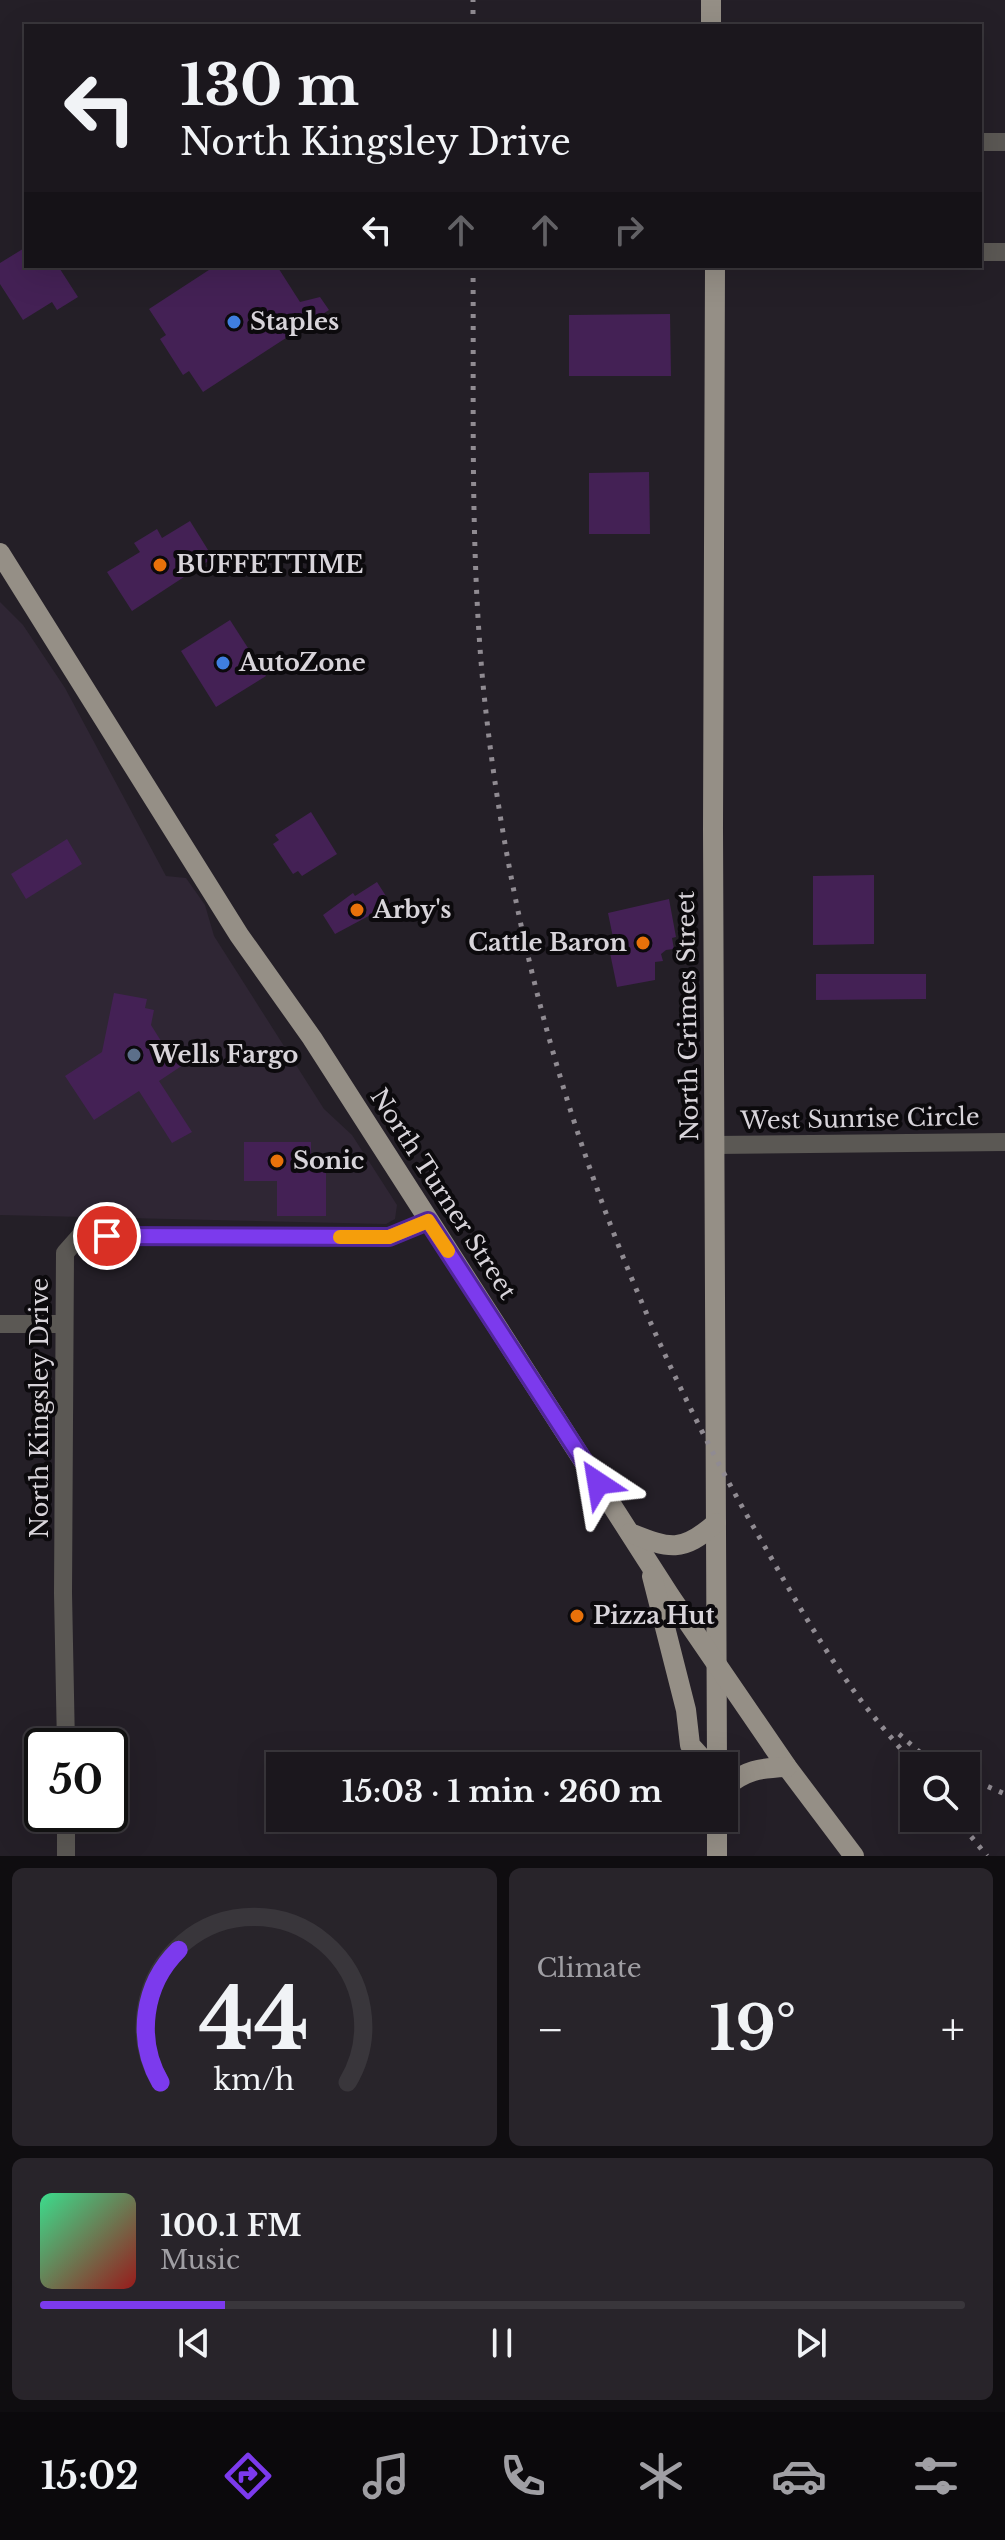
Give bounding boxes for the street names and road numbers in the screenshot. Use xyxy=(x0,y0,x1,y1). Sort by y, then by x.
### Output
street label: North Grimes Street xyxy=(671,891,704,1142)
street label: North Turner Street xyxy=(364,1083,522,1305)
street label: West Sunrise Circle xyxy=(739,1102,980,1135)
street label: North Kingsley Drive xyxy=(25,1278,54,1538)

